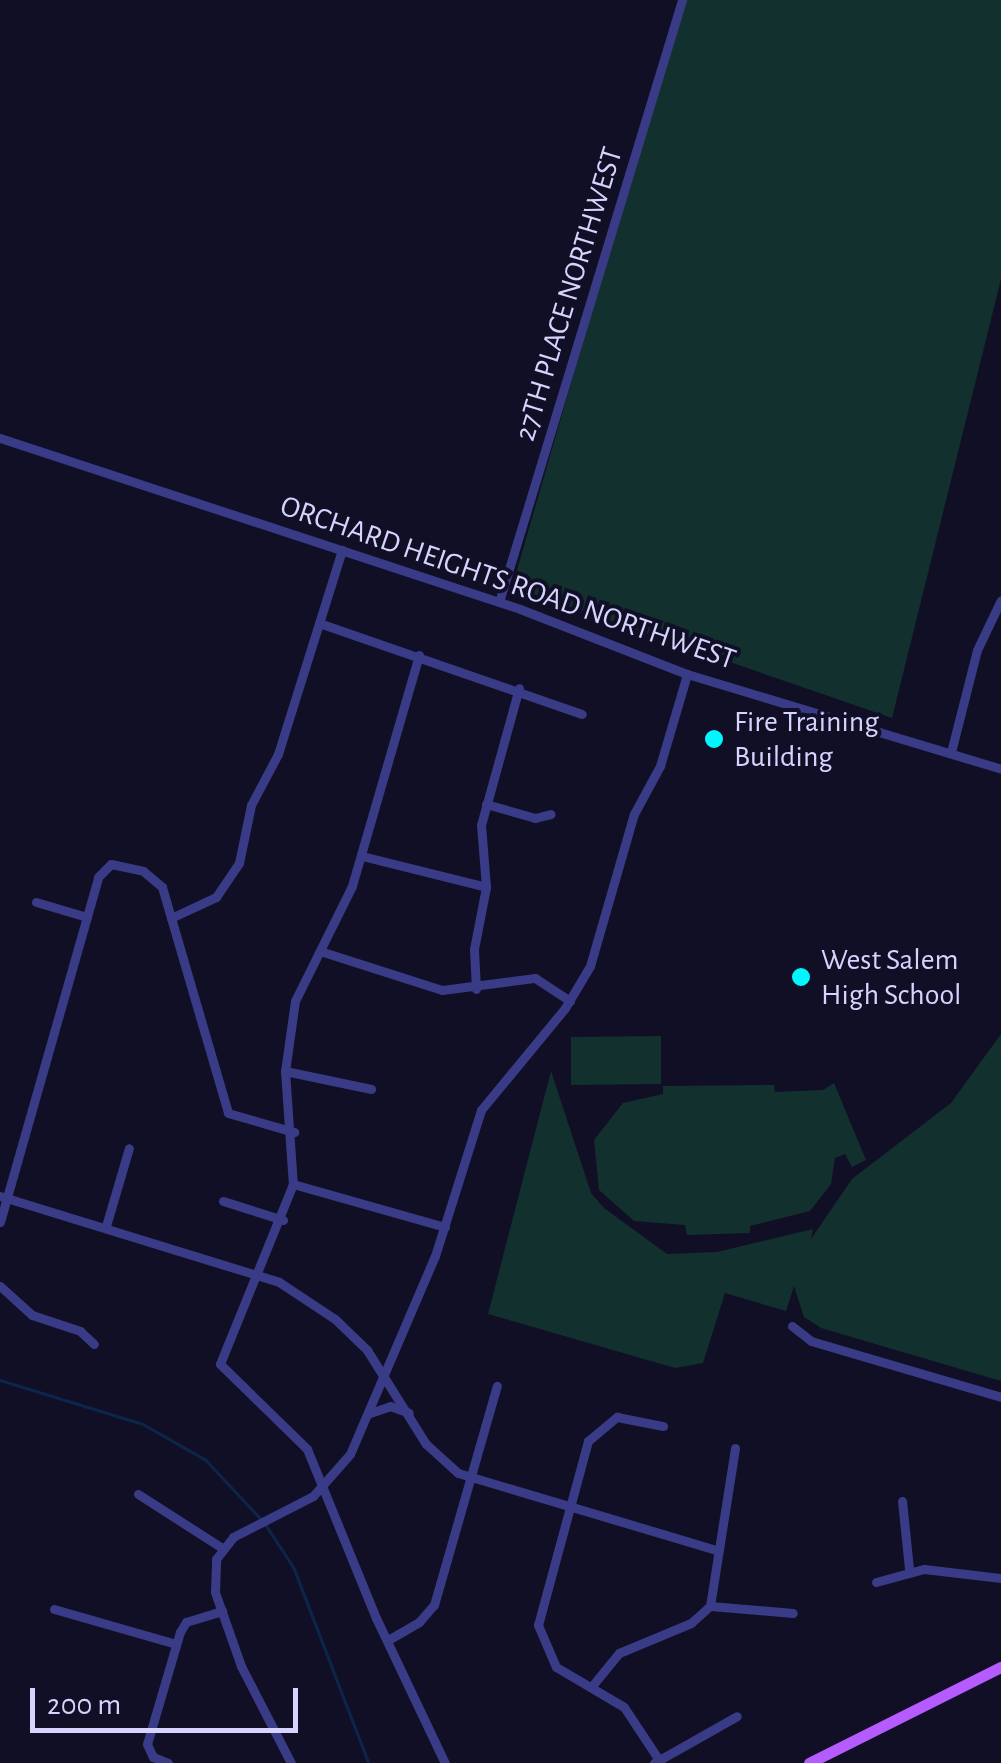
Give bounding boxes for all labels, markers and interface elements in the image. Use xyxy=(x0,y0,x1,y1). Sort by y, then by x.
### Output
street label: 27TH PLACE NORTHWEST xyxy=(507,143,631,445)
street label: ORCHARD HEIGHTS ROAD NORTHWEST xyxy=(276,488,740,678)
place label: Fire Training Building xyxy=(734,704,879,774)
marker: Fire Training Building xyxy=(703,728,725,750)
place label: West Salem High School xyxy=(821,942,962,1012)
marker: West Salem High School xyxy=(790,966,812,988)
scale bar xyxy=(35,1668,302,1730)
text: 200 m xyxy=(47,1690,121,1720)

